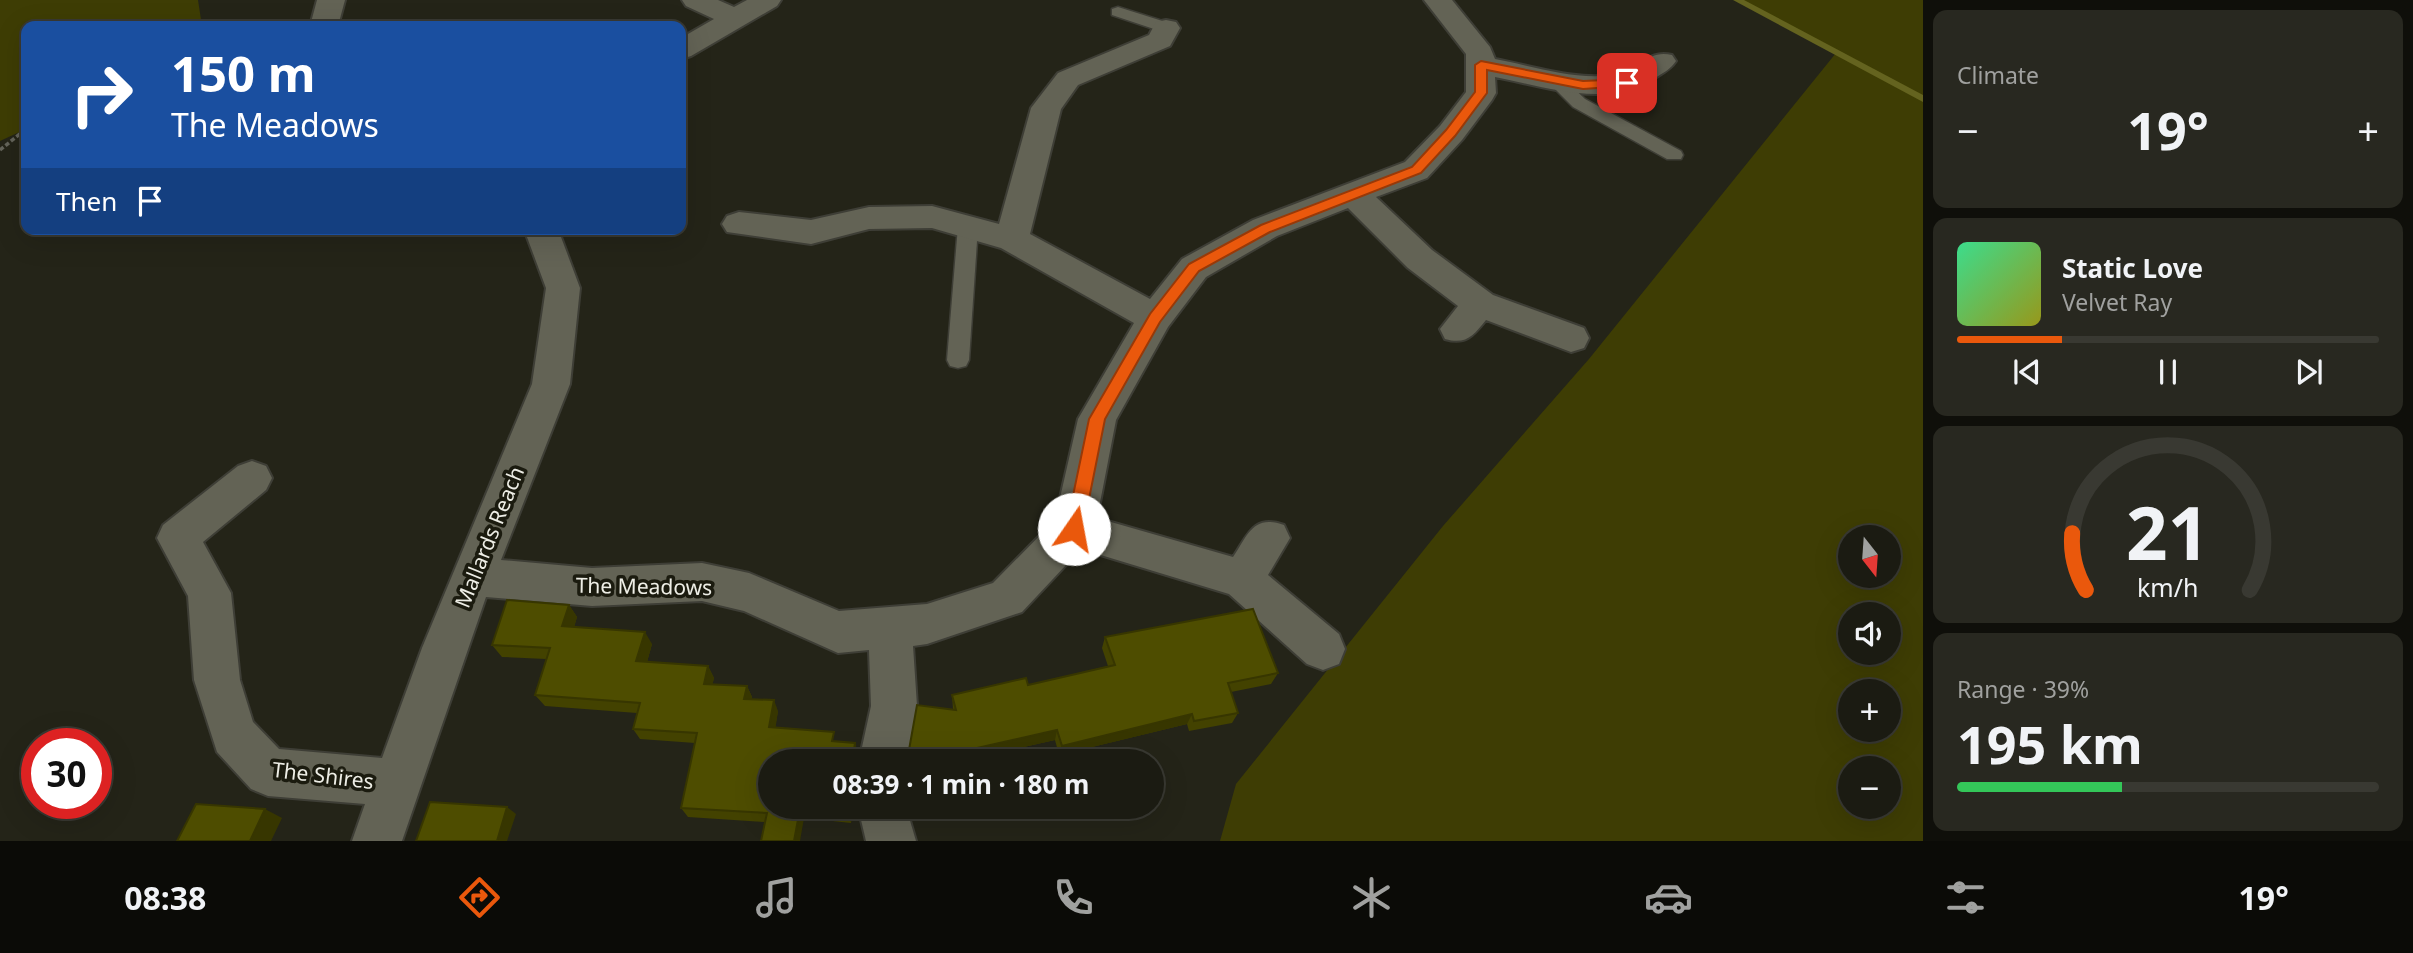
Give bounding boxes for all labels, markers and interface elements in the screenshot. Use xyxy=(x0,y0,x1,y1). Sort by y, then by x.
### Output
text: 150 m xyxy=(171,40,316,106)
icon: right xyxy=(56,49,147,140)
pin xyxy=(1597,53,1657,113)
text: Climate xyxy=(1957,59,2039,91)
icon: arrive xyxy=(1608,64,1646,102)
text: 19° xyxy=(2127,94,2209,165)
text: The Meadows xyxy=(171,103,379,146)
text: − xyxy=(1957,104,1979,156)
text: + xyxy=(2357,104,2379,156)
icon: arrive xyxy=(131,182,169,220)
text: Then xyxy=(56,183,117,219)
text: Static Love xyxy=(2062,250,2203,286)
text: Velvet Ray xyxy=(2062,286,2172,318)
icon: previous xyxy=(2008,353,2046,391)
icon: pause xyxy=(2149,353,2187,391)
icon: next xyxy=(2290,353,2328,391)
street label: Mallards Reach xyxy=(448,462,530,612)
text: 21 xyxy=(2126,483,2210,582)
position arrow xyxy=(1037,492,1111,566)
north arrow xyxy=(1838,525,1900,588)
map controls xyxy=(1838,525,1901,819)
text: km/h xyxy=(2137,570,2199,604)
street label: The Meadows xyxy=(576,571,712,601)
button: sound xyxy=(1838,602,1901,665)
text: Range · 39% xyxy=(1957,673,2089,705)
button: + xyxy=(1838,679,1901,742)
text: 195 km xyxy=(1957,708,2143,779)
speed limit sign: 30 xyxy=(21,728,112,819)
street label: The Shires xyxy=(271,755,375,795)
button: − xyxy=(1838,756,1901,819)
text: 08:39 · 1 min · 180 m xyxy=(833,766,1089,802)
icon: directions xyxy=(455,873,504,922)
icon: music xyxy=(752,873,801,922)
icon: phone xyxy=(1049,873,1098,922)
icon: climate xyxy=(1347,873,1396,922)
icon: car xyxy=(1644,873,1693,922)
icon: filters xyxy=(1941,873,1990,922)
text: 08:38 xyxy=(124,876,206,919)
text: 19° xyxy=(2239,876,2289,919)

